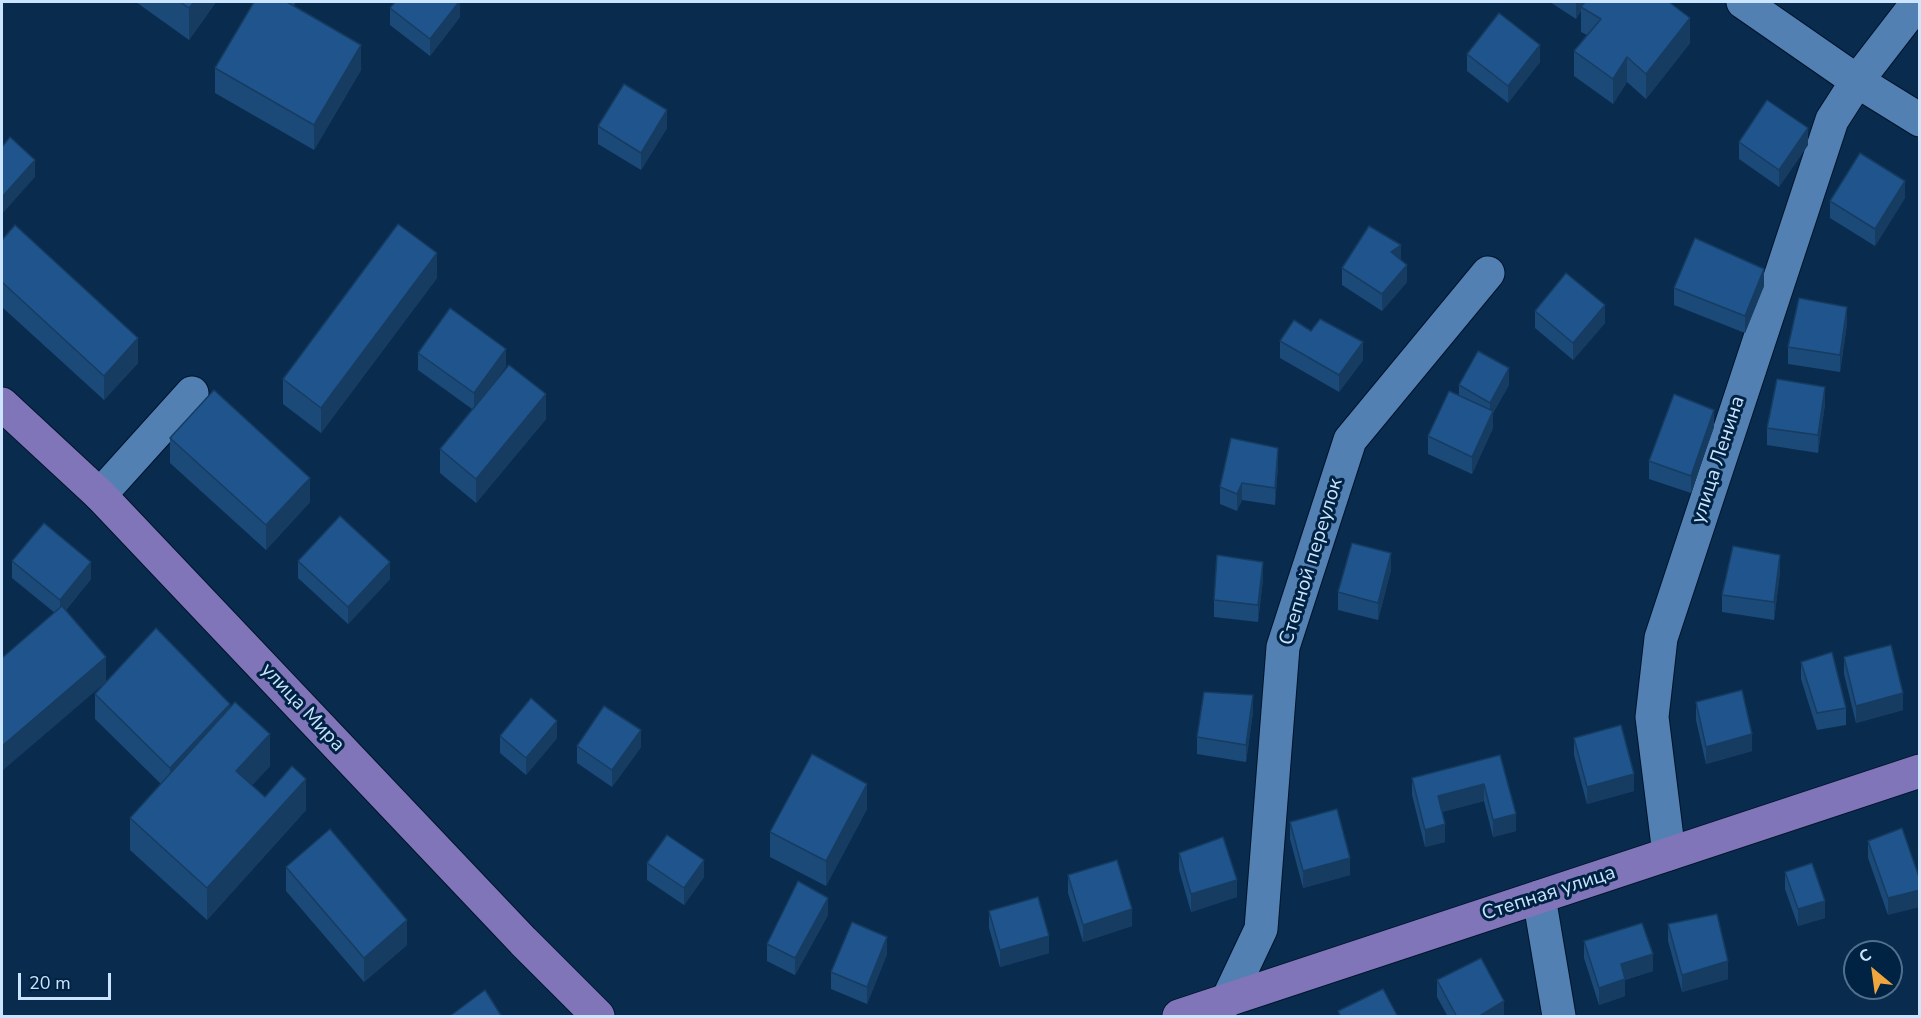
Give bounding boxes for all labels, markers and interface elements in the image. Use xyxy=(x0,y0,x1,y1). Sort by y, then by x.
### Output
street label: улица Ленина xyxy=(1687,393,1751,527)
street label: Степной переулок xyxy=(1275,476,1349,648)
street label: улица Мира xyxy=(255,659,349,757)
street label: Степная улица xyxy=(1479,861,1619,927)
north arrow xyxy=(1843,940,1903,1000)
text: С xyxy=(1855,944,1875,968)
scale bar xyxy=(21,961,114,999)
text: 20 m xyxy=(29,971,71,995)

